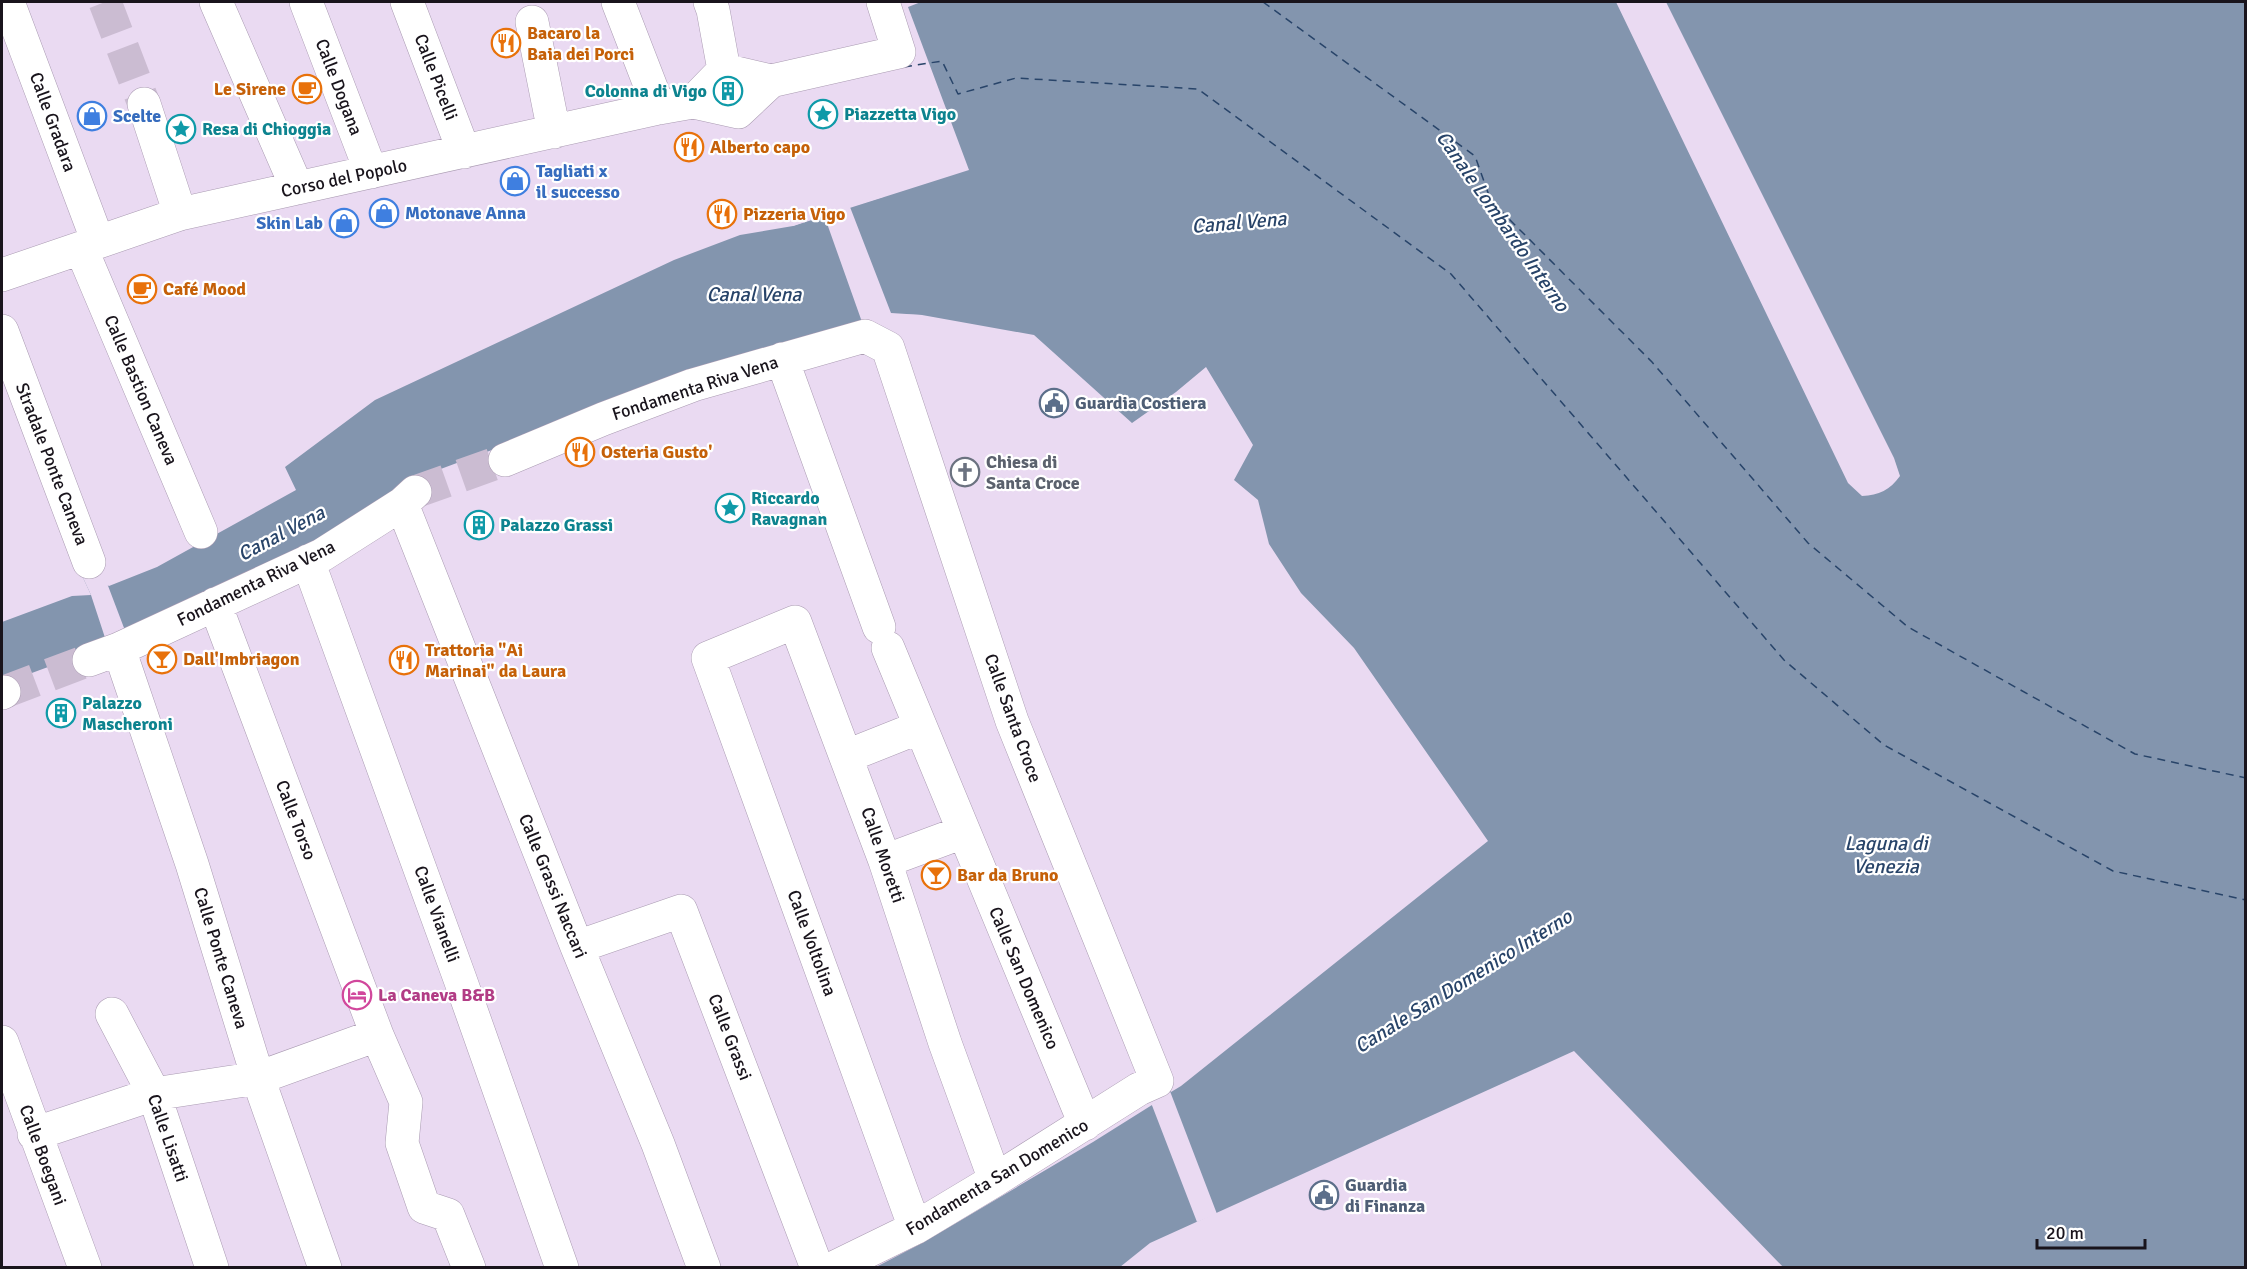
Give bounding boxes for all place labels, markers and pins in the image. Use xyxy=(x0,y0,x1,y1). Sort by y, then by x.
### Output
place label: Bacaro la Baia dei Porci xyxy=(527,22,634,65)
restaurant icon: Bacaro la Baia dei Porci xyxy=(490,27,522,59)
cafe icon: Le Sirene xyxy=(291,73,323,105)
building icon: Colonna di Vigo xyxy=(712,75,744,107)
place label: Le Sirene xyxy=(214,78,286,100)
place label: Colonna di Vigo xyxy=(585,80,707,102)
place icon: Piazzetta Vigo xyxy=(807,98,839,130)
shop icon: Scelte xyxy=(76,100,108,132)
place label: Piazzetta Vigo xyxy=(844,103,956,125)
place label: Scelte xyxy=(113,105,161,127)
place icon: Resa di Chioggia xyxy=(165,113,197,145)
place label: Resa di Chioggia xyxy=(202,118,331,140)
restaurant icon: Alberto capo xyxy=(673,131,705,163)
place label: Alberto capo xyxy=(710,136,810,158)
place label: Tagliati x il successo xyxy=(536,160,620,203)
shop icon: Tagliati x il successo xyxy=(499,165,531,197)
shop icon: Motonave Anna xyxy=(368,197,400,229)
restaurant icon: Pizzeria Vigo xyxy=(706,198,738,230)
place label: Motonave Anna xyxy=(405,202,526,224)
place label: Pizzeria Vigo xyxy=(743,203,845,225)
shop icon: Skin Lab xyxy=(328,207,360,239)
place label: Skin Lab xyxy=(256,212,323,234)
cafe icon: Café Mood xyxy=(126,273,158,305)
place label: Café Mood xyxy=(163,278,246,300)
public building icon: Guardia Costiera xyxy=(1038,387,1070,419)
place label: Guardia Costiera xyxy=(1075,392,1207,414)
restaurant icon: Osteria Gusto' xyxy=(564,436,596,468)
place label: Osteria Gusto' xyxy=(601,441,712,463)
place label: Chiesa di Santa Croce xyxy=(986,451,1080,494)
church icon: Chiesa di Santa Croce xyxy=(949,456,981,488)
place label: Riccardo Ravagnan xyxy=(751,487,827,530)
place icon: Riccardo Ravagnan xyxy=(714,492,746,524)
building icon: Palazzo Grassi xyxy=(463,509,495,541)
place label: Palazzo Grassi xyxy=(500,514,613,536)
place label: Trattoria "Ai Marinai" da Laura xyxy=(425,639,566,682)
bar icon: Dall'Imbriagon xyxy=(146,643,178,675)
restaurant icon: Trattoria "Ai Marinai" da Laura xyxy=(388,644,420,676)
place label: Dall'Imbriagon xyxy=(183,648,300,670)
place label: Palazzo Mascheroni xyxy=(82,692,173,735)
building icon: Palazzo Mascheroni xyxy=(45,697,77,729)
bar icon: Bar da Bruno xyxy=(920,859,952,891)
place label: Bar da Bruno xyxy=(957,864,1059,886)
hotel icon: La Caneva B&B xyxy=(341,979,373,1011)
place label: La Caneva B&B xyxy=(378,984,495,1006)
place label: Guardia di Finanza xyxy=(1345,1174,1425,1217)
public building icon: Guardia di Finanza xyxy=(1308,1179,1340,1211)

